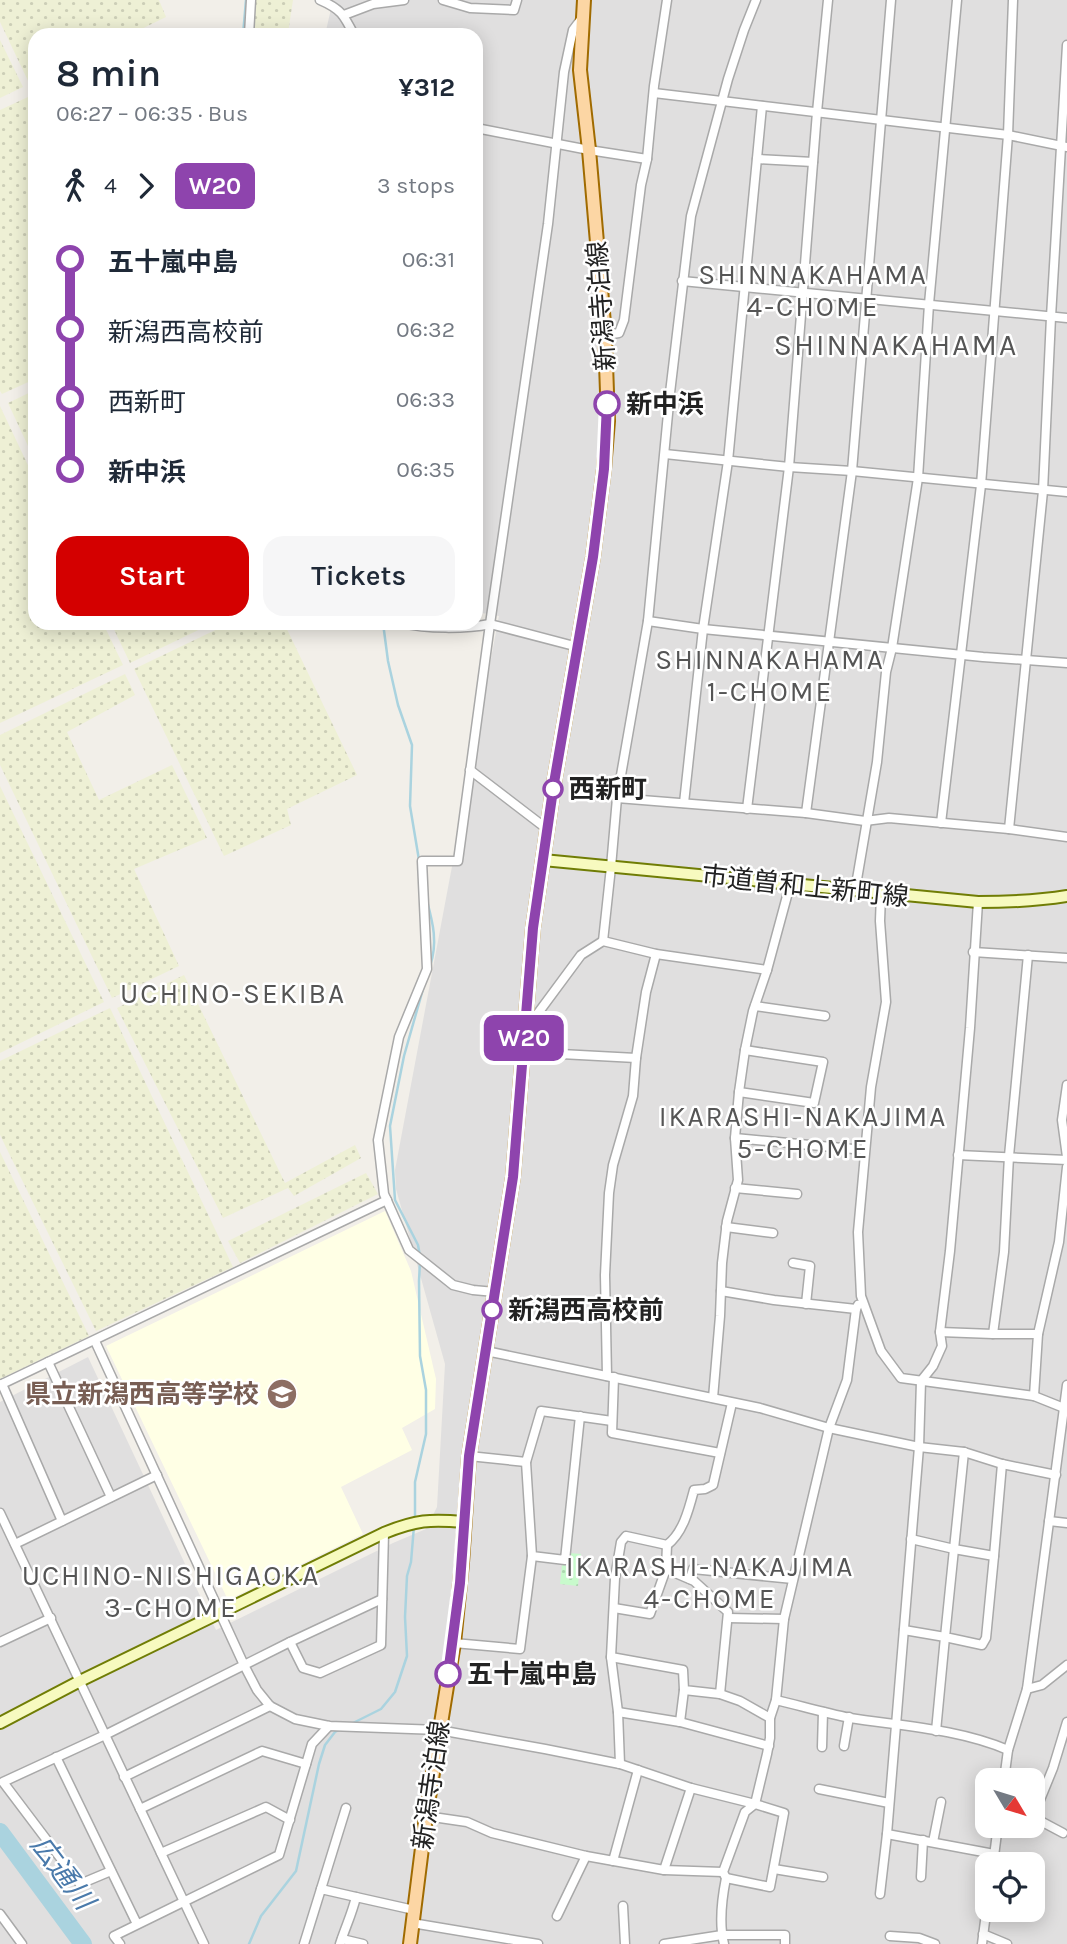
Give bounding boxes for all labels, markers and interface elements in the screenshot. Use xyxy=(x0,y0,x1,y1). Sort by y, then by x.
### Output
text: 8 min xyxy=(56,51,161,96)
text: ¥312 xyxy=(399,72,455,103)
text: 06:27 – 06:35 · Bus xyxy=(56,100,248,127)
icon: walk xyxy=(56,167,94,205)
icon: forward xyxy=(127,167,165,205)
text: 4 xyxy=(104,172,117,199)
text: W20 xyxy=(189,172,241,200)
text: 3 stops xyxy=(377,172,455,199)
street label: 新潟寺泊線 xyxy=(582,240,621,372)
text: 06:31 xyxy=(402,246,455,273)
text: 五十嵐中島 xyxy=(108,247,238,278)
district label: SHINNAKAHAMA 4-CHOME xyxy=(698,258,928,323)
text: 06:32 xyxy=(396,316,455,343)
text: 新潟西高校前 xyxy=(108,317,264,348)
district label: SHINNAKAHAMA xyxy=(774,327,1018,363)
text: 06:33 xyxy=(396,386,455,413)
text: 西新町 xyxy=(108,387,186,418)
place label: 新中浜 xyxy=(626,389,704,420)
marker: 新中浜 xyxy=(594,391,620,417)
text: 06:35 xyxy=(396,456,455,483)
text: 新中浜 xyxy=(108,457,186,488)
button: Start xyxy=(56,536,249,616)
button: Tickets xyxy=(263,536,455,616)
district label: SHINNAKAHAMA 1-CHOME xyxy=(655,643,885,708)
place label: 西新町 xyxy=(569,774,647,805)
marker: 西新町 xyxy=(543,779,563,799)
street label: 市道曽和上新町線 xyxy=(700,860,910,913)
district label: UCHINO-SEKIBA xyxy=(120,977,346,1010)
line badge: W20 xyxy=(484,1015,564,1061)
text: W20 xyxy=(498,1024,550,1052)
district label: IKARASHI-NAKAJIMA 5-CHOME xyxy=(659,1100,947,1165)
place label: 新潟西高校前 xyxy=(508,1295,664,1326)
marker: 新潟西高校前 xyxy=(482,1300,502,1320)
school or university icon: 県立新潟西高等学校 xyxy=(265,1377,299,1411)
place label: 県立新潟西高等学校 xyxy=(25,1379,259,1410)
district label: IKARASHI-NAKAJIMA 4-CHOME xyxy=(566,1550,854,1615)
district label: UCHINO-NISHIGAOKA 3-CHOME xyxy=(22,1559,320,1624)
place label: 五十嵐中島 xyxy=(467,1659,597,1690)
marker: 五十嵐中島 xyxy=(435,1661,461,1687)
street label: 新潟寺泊線 xyxy=(407,1719,456,1852)
north arrow xyxy=(975,1768,1045,1838)
map controls xyxy=(975,1768,1045,1922)
water label: 広通川 xyxy=(24,1829,103,1918)
button: locate xyxy=(975,1852,1045,1922)

